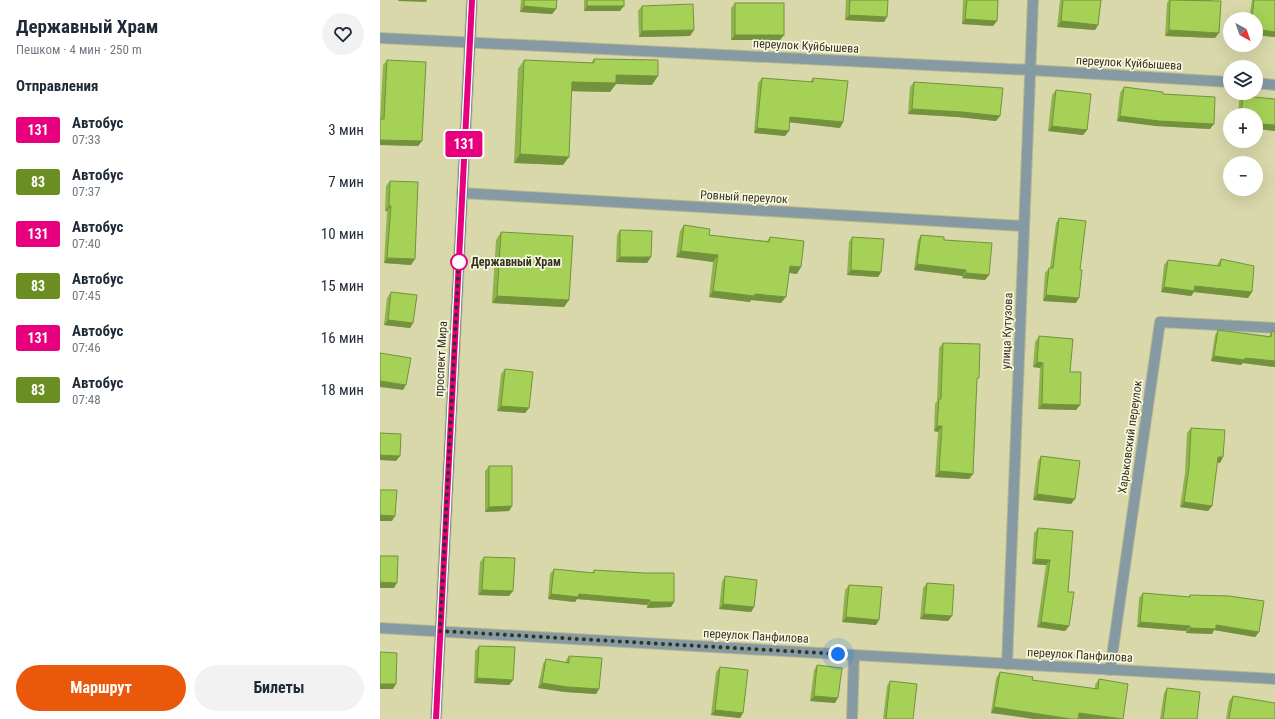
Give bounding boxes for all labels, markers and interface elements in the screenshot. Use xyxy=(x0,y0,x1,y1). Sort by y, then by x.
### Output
north arrow xyxy=(1223,12,1263,52)
map controls xyxy=(1223,12,1263,196)
button: heart xyxy=(322,13,364,55)
text: Державный Храм xyxy=(16,15,158,38)
street label: переулок Куйбышева xyxy=(753,36,860,56)
text: Пешком · 4 мин · 250 m xyxy=(16,42,142,57)
street label: переулок Куйбышева xyxy=(1076,53,1183,73)
button: layers xyxy=(1223,60,1263,100)
text: Отправления xyxy=(16,77,98,95)
button: + xyxy=(1223,108,1263,148)
text: Автобус xyxy=(72,114,123,132)
text: 3 мин xyxy=(328,121,364,139)
text: 131 xyxy=(27,122,49,138)
line badge: 131 xyxy=(441,131,487,157)
text: 07:33 xyxy=(72,132,101,147)
text: 131 xyxy=(453,136,475,152)
button: − xyxy=(1223,156,1263,196)
text: Автобус xyxy=(72,166,123,184)
text: 7 мин xyxy=(328,173,364,191)
text: 83 xyxy=(31,174,45,190)
text: 07:37 xyxy=(72,184,101,199)
street label: Ровный переулок xyxy=(700,188,788,206)
text: Автобус xyxy=(72,218,123,236)
text: 10 мин xyxy=(321,225,364,243)
text: 131 xyxy=(27,226,49,242)
text: 07:40 xyxy=(72,236,101,251)
marker: Державный Храм xyxy=(450,253,468,271)
place label: Державный Храм xyxy=(471,255,561,269)
text: Автобус xyxy=(72,270,123,288)
text: 15 мин xyxy=(321,277,364,295)
text: 83 xyxy=(31,278,45,294)
text: 07:45 xyxy=(72,288,101,303)
street label: улица Кутузова xyxy=(999,292,1015,370)
street label: проспект Мира xyxy=(432,321,450,397)
text: Автобус xyxy=(72,322,123,340)
text: 16 мин xyxy=(321,329,364,347)
text: 131 xyxy=(27,330,49,346)
text: 07:46 xyxy=(72,340,101,355)
text: Автобус xyxy=(72,374,123,392)
street label: Харьковский переулок xyxy=(1115,379,1145,494)
text: 18 мин xyxy=(321,381,364,399)
text: 83 xyxy=(31,382,45,398)
text: 07:48 xyxy=(72,392,101,407)
street label: переулок Панфилова xyxy=(703,626,809,646)
your location xyxy=(828,644,848,664)
street label: переулок Панфилова xyxy=(1027,645,1133,665)
button: Маршрут xyxy=(16,665,186,711)
button: Билеты xyxy=(194,665,364,711)

